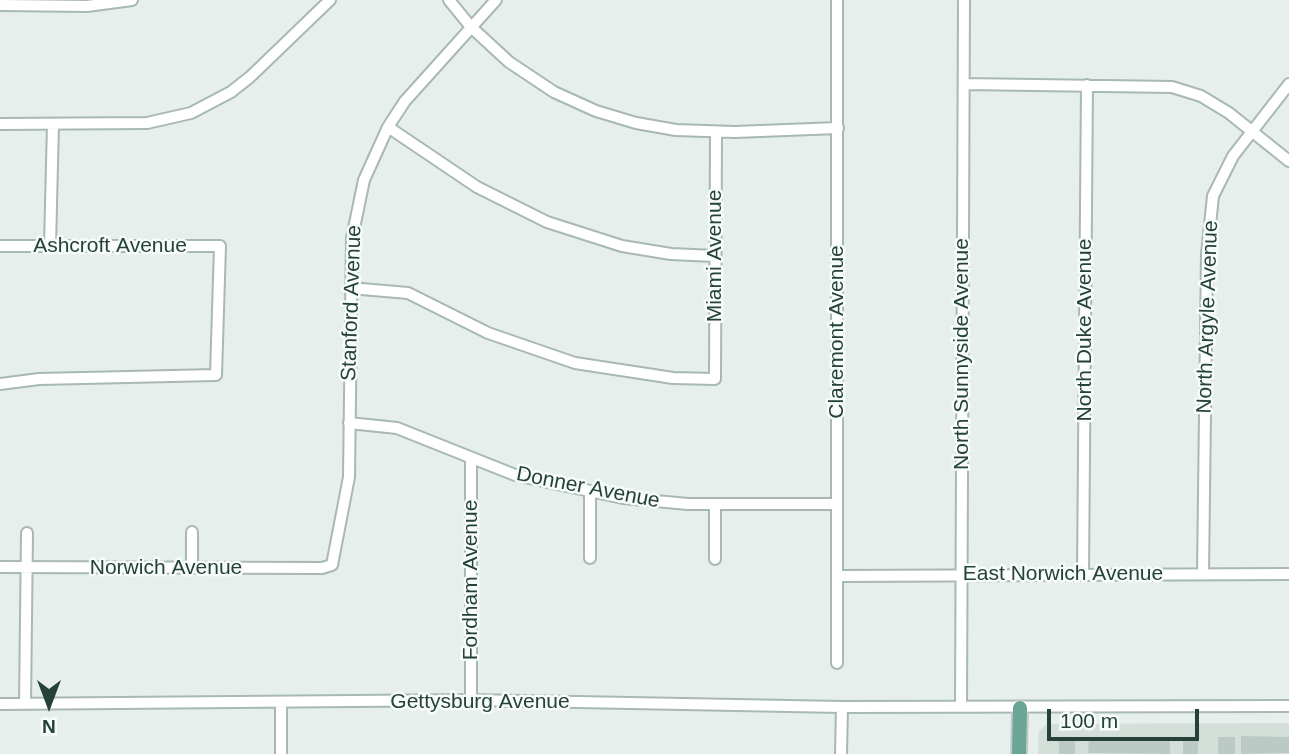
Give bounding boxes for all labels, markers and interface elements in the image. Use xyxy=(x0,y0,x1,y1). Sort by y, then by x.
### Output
street label: Miami Avenue xyxy=(702,190,728,322)
street label: North Argyle Avenue xyxy=(1192,220,1224,414)
street label: Stanford Avenue xyxy=(337,225,367,381)
street label: Ashcroft Avenue xyxy=(33,233,187,259)
street label: North Sunnyside Avenue xyxy=(949,238,975,470)
street label: North Duke Avenue xyxy=(1072,239,1098,421)
street label: Claremont Avenue xyxy=(824,245,850,419)
street label: Donner Avenue xyxy=(514,462,662,514)
street label: Fordham Avenue xyxy=(458,500,484,660)
street label: Norwich Avenue xyxy=(90,555,242,581)
street label: East Norwich Avenue xyxy=(963,561,1163,587)
north arrow xyxy=(14,670,84,740)
street label: Gettysburg Avenue xyxy=(390,689,570,715)
scale bar xyxy=(1051,694,1203,738)
text: 100 m xyxy=(1060,709,1118,732)
text: N xyxy=(42,716,56,737)

